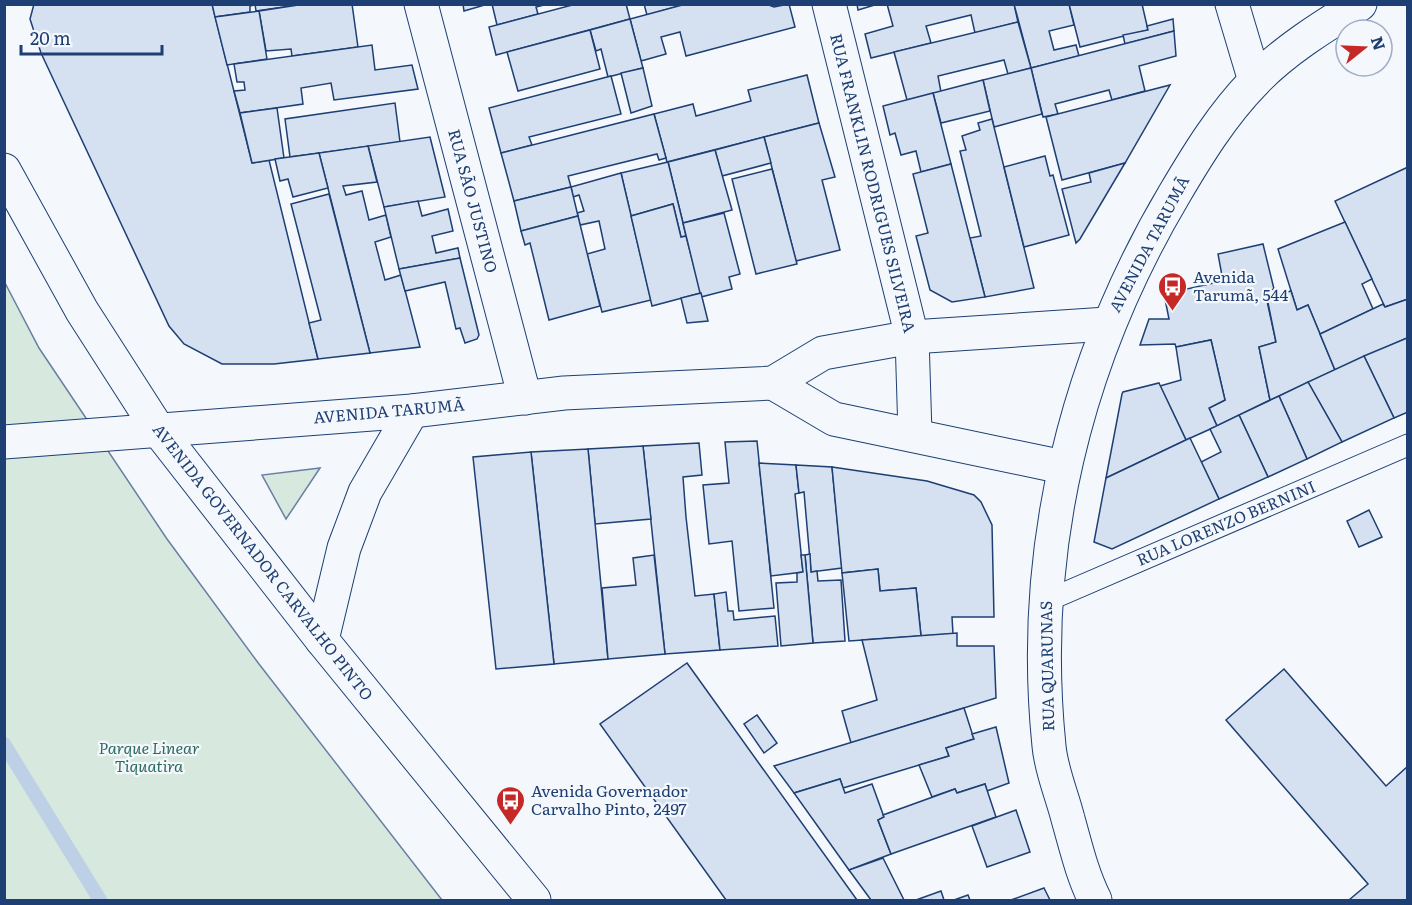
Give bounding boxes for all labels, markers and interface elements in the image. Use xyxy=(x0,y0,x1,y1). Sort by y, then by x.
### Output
scale bar xyxy=(21,18,162,56)
north arrow xyxy=(1334,18,1394,78)
text: 20 m xyxy=(30,24,71,51)
street label: RUA FRANKLIN RODRIGUES SILVEIRA xyxy=(825,31,923,335)
text: N xyxy=(1366,33,1393,53)
street label: RUA SÃO JUSTINO xyxy=(443,126,505,275)
street label: AVENIDA TARUMÃ xyxy=(1102,171,1194,316)
place label: Avenida Tarumã, 544 xyxy=(1193,264,1288,306)
bus stop icon: Avenida Tarumã, 544 xyxy=(1156,270,1188,312)
street label: AVENIDA TARUMÃ xyxy=(312,391,466,429)
street label: AVENIDA GOVERNADOR CARVALHO PINTO xyxy=(148,418,380,705)
street label: RUA LORENZO BERNINI xyxy=(1132,473,1319,571)
street label: RUA QUARUNAS xyxy=(1033,601,1059,731)
park label: Parque Linear Tiquatira xyxy=(98,735,200,777)
place label: Avenida Governador Carvalho Pinto, 2497 xyxy=(531,778,688,820)
bus stop icon: Avenida Governador Carvalho Pinto, 2497 xyxy=(494,784,526,826)

